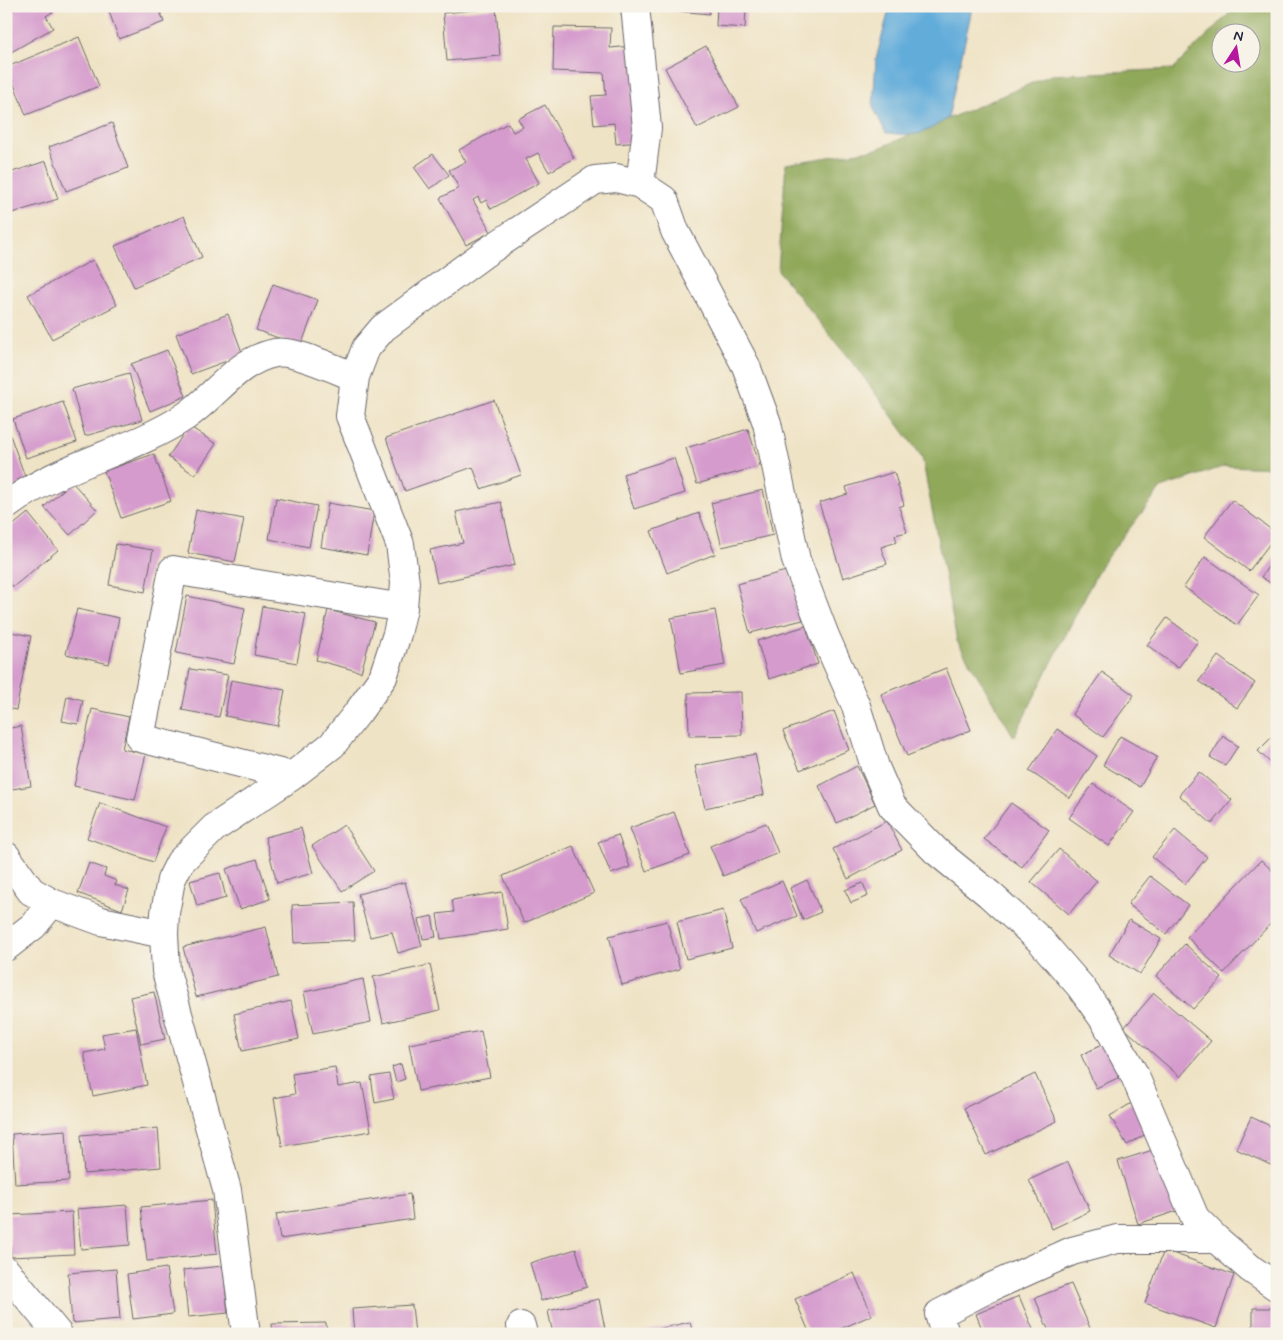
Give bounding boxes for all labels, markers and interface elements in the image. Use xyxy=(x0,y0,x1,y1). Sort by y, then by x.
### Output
north arrow xyxy=(1210,22,1260,72)
text: N xyxy=(1232,26,1245,46)

